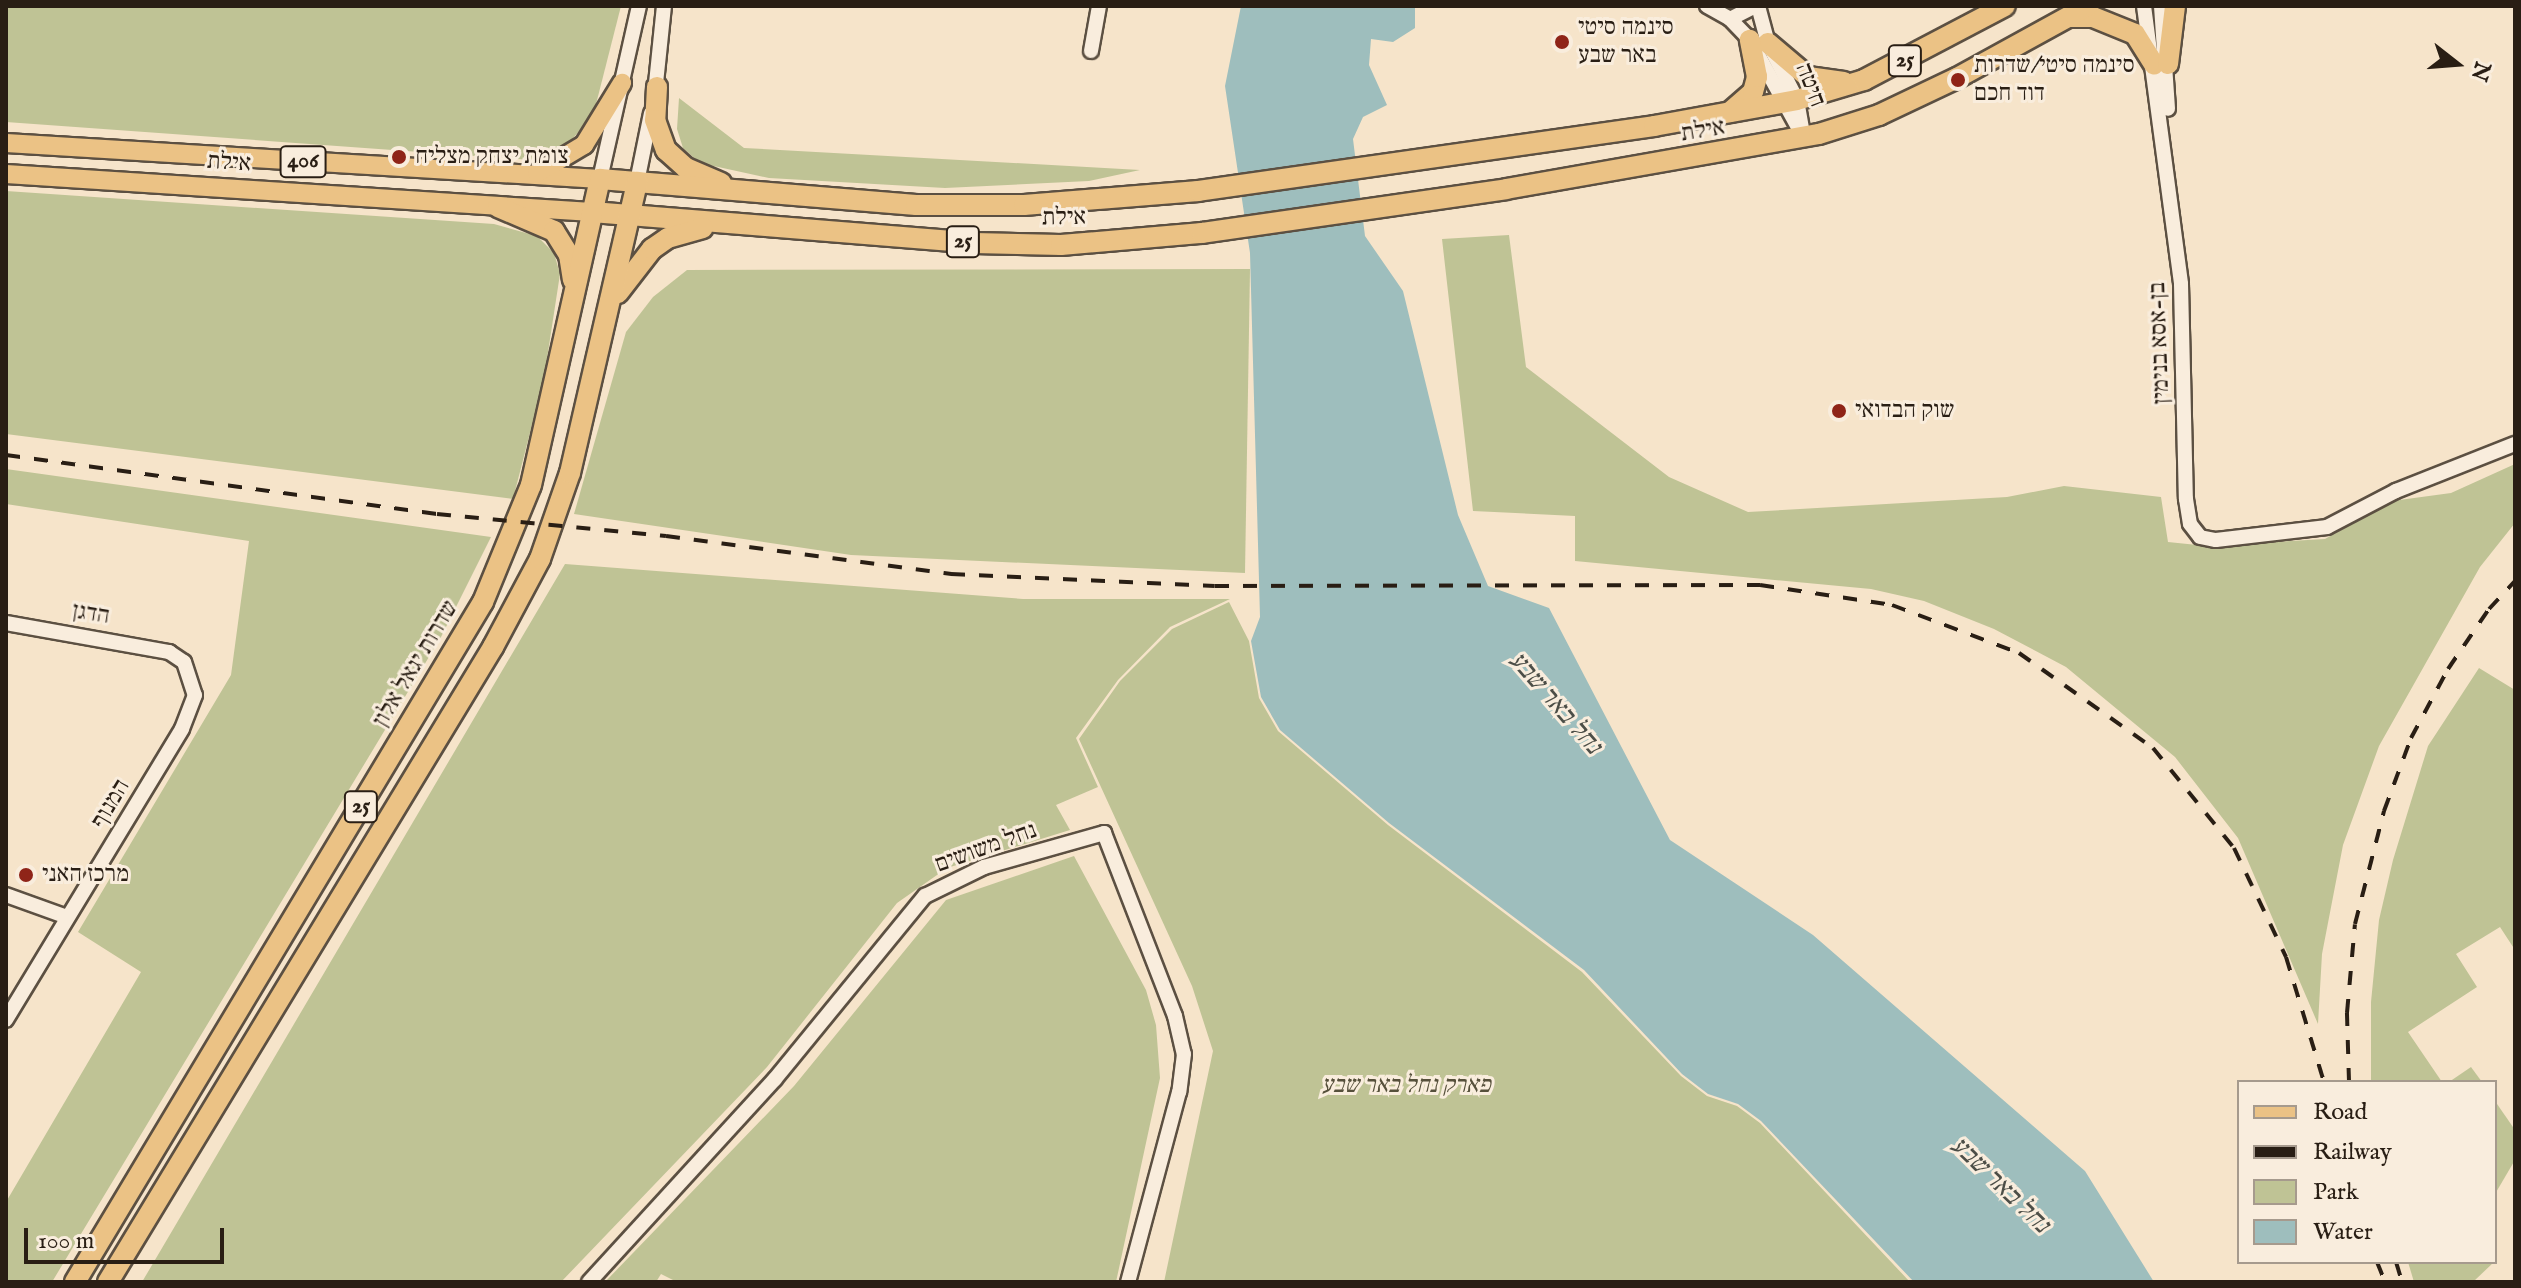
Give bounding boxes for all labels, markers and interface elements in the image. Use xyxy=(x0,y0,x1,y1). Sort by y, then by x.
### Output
place label: סינמה סיטי באר שבע xyxy=(1578,14,1674,70)
north arrow xyxy=(2417,24,2497,104)
marker: סינמה סיטי באר שבע xyxy=(1553,33,1571,51)
road number: 25 xyxy=(1887,43,1923,79)
place label: סינמה סיטי/שדרות דוד חכם xyxy=(1974,52,2135,108)
text: N xyxy=(2464,58,2496,84)
street label: חיטה xyxy=(1788,59,1832,111)
marker: סינמה סיטי/שדרות דוד חכם xyxy=(1949,71,1967,89)
street label: אילת xyxy=(1679,113,1727,149)
place label: צומת יצחק מצליח xyxy=(415,143,569,171)
road number: 406 xyxy=(279,144,327,180)
street label: אילת xyxy=(206,147,252,179)
marker: צומת יצחק מצליח xyxy=(390,148,408,166)
street label: אילת xyxy=(1042,203,1086,233)
road number: 25 xyxy=(945,224,981,260)
street label: בן-אסא בנימין xyxy=(2143,281,2177,405)
place label: שוק הבדואי xyxy=(1855,397,1955,425)
marker: שוק הבדואי xyxy=(1830,402,1848,420)
street label: שדרות יגאל אלון xyxy=(367,596,465,732)
street label: הדגן xyxy=(70,597,112,631)
water label: נחל באר שבע xyxy=(1502,645,1608,761)
street label: המנוף xyxy=(85,774,137,834)
road number: 25 xyxy=(343,789,379,825)
street label: נחל משושים xyxy=(931,816,1041,880)
place label: מרכז האני xyxy=(42,861,129,889)
marker: מרכז האני xyxy=(17,866,35,884)
park label: פארק נחל באר שבע xyxy=(1321,1072,1491,1100)
legend xyxy=(2237,1080,2497,1264)
text: Road xyxy=(2313,1097,2367,1128)
water label: נחל באר שבע xyxy=(1944,1130,2056,1240)
text: Railway xyxy=(2313,1137,2392,1168)
text: Park xyxy=(2313,1177,2359,1208)
scale bar xyxy=(28,1212,228,1262)
text: Water xyxy=(2313,1217,2373,1248)
text: 100 m xyxy=(38,1226,94,1257)

